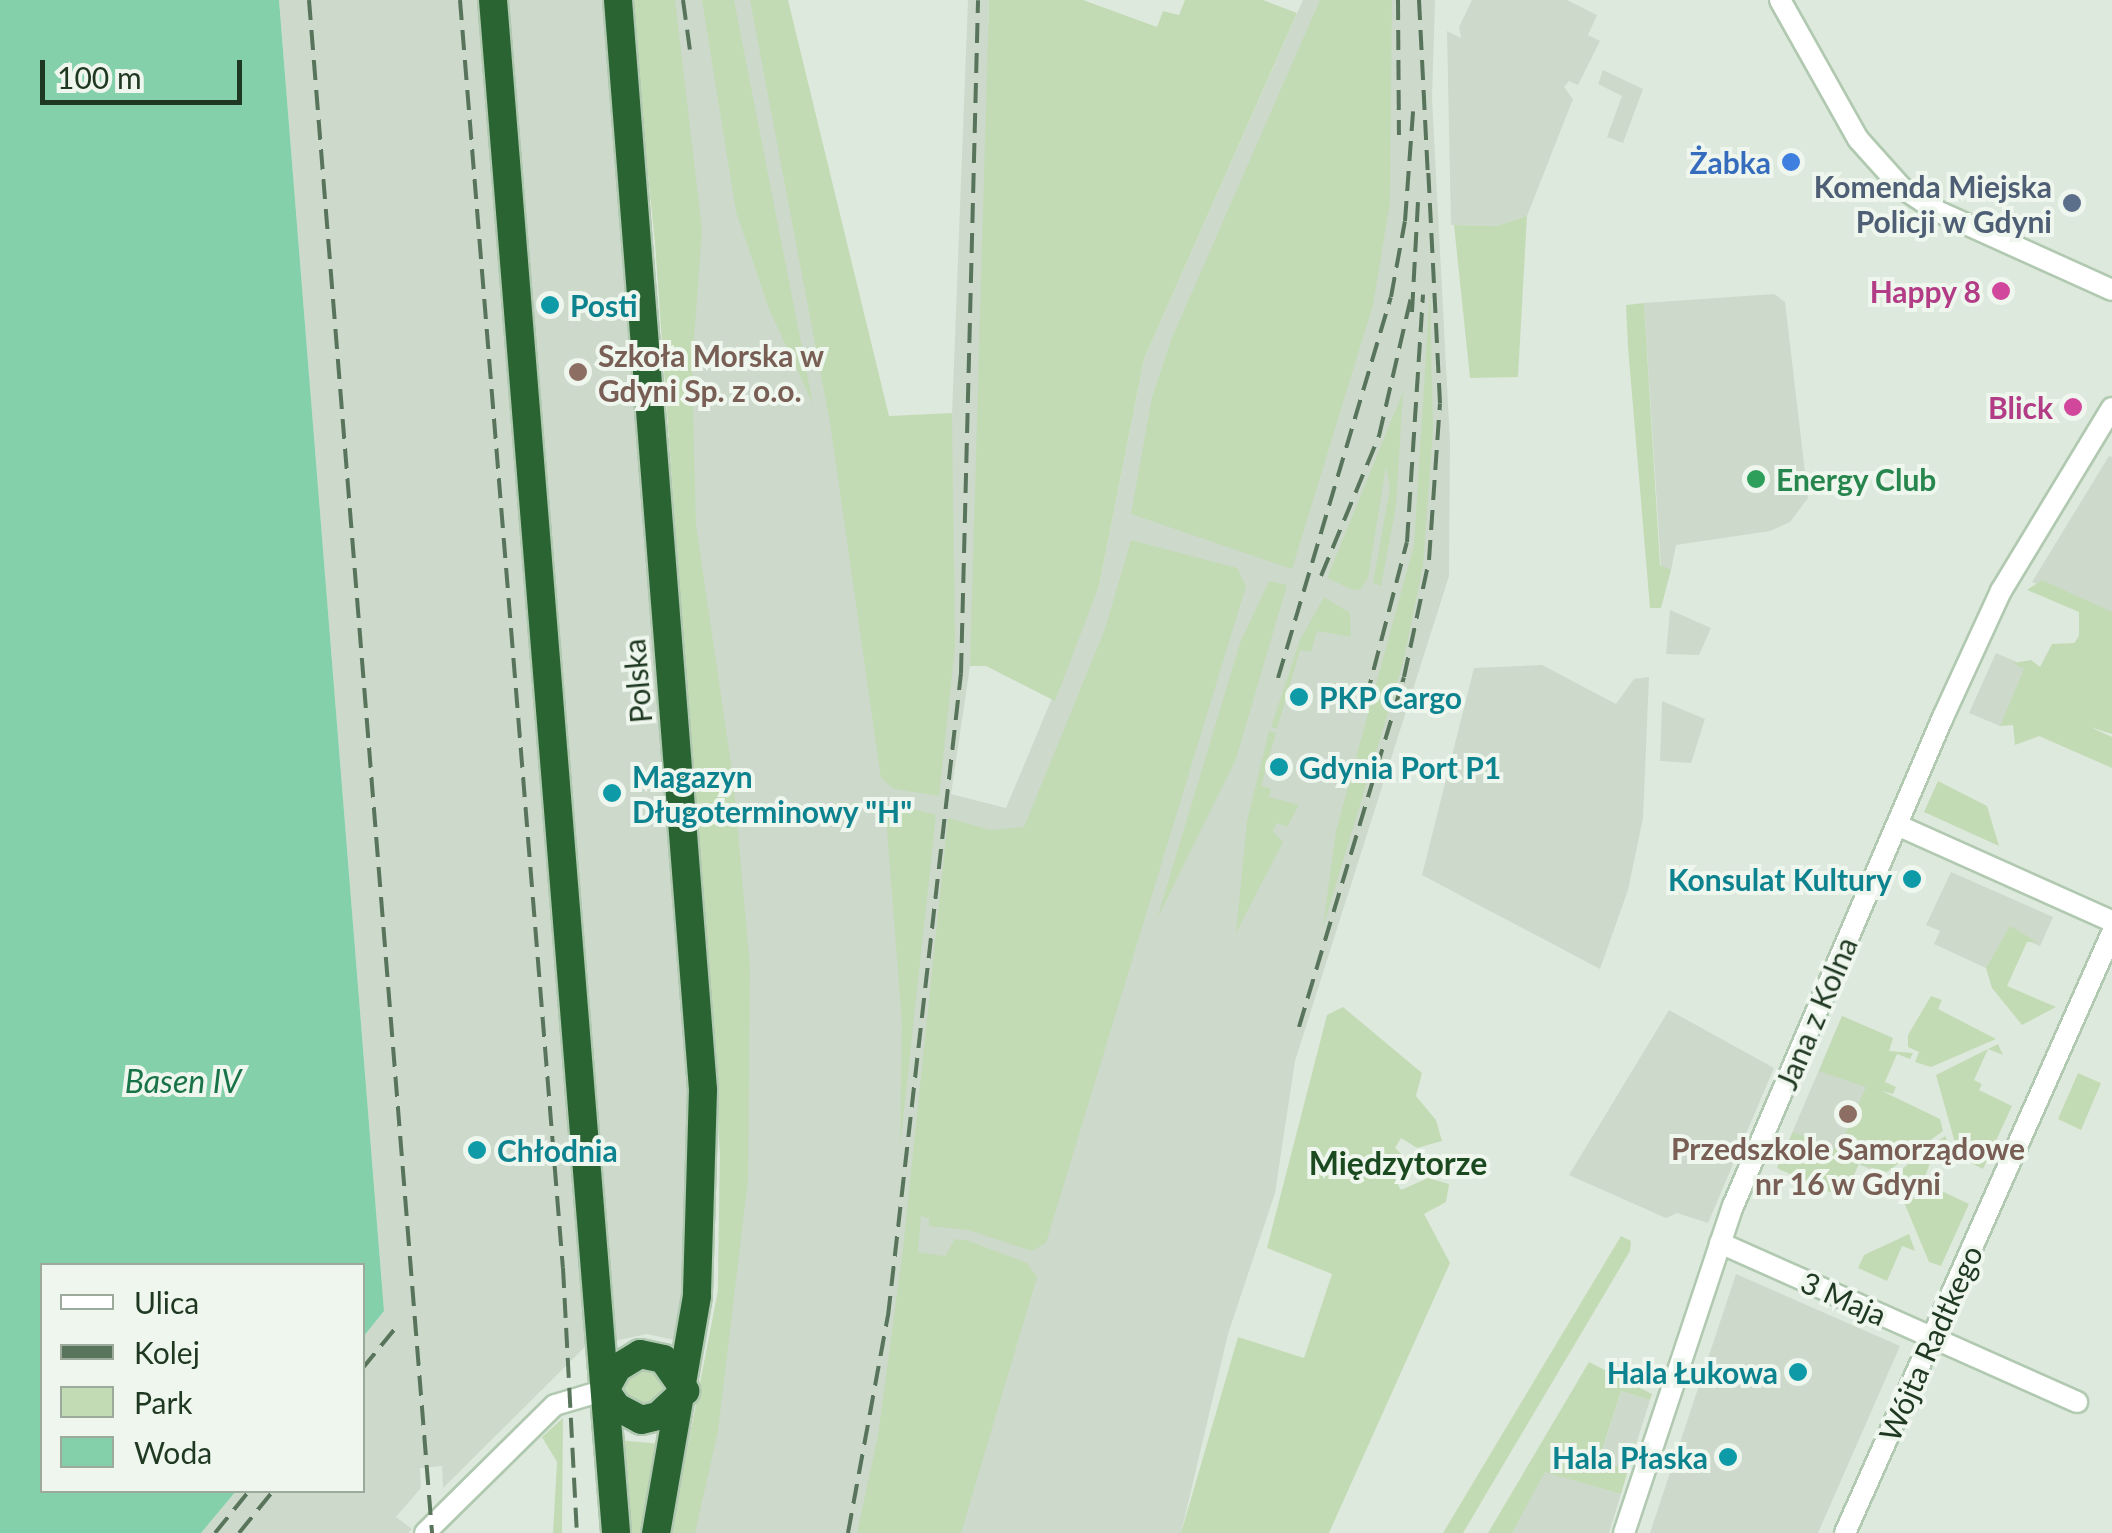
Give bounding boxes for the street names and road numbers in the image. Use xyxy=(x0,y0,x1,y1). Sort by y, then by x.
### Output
street label: Polska xyxy=(615,637,659,725)
street label: Jana z Kolna xyxy=(1768,931,1864,1095)
street label: Wójta Radtkego xyxy=(1871,1240,1989,1446)
street label: 3 Maja xyxy=(1796,1263,1892,1333)

